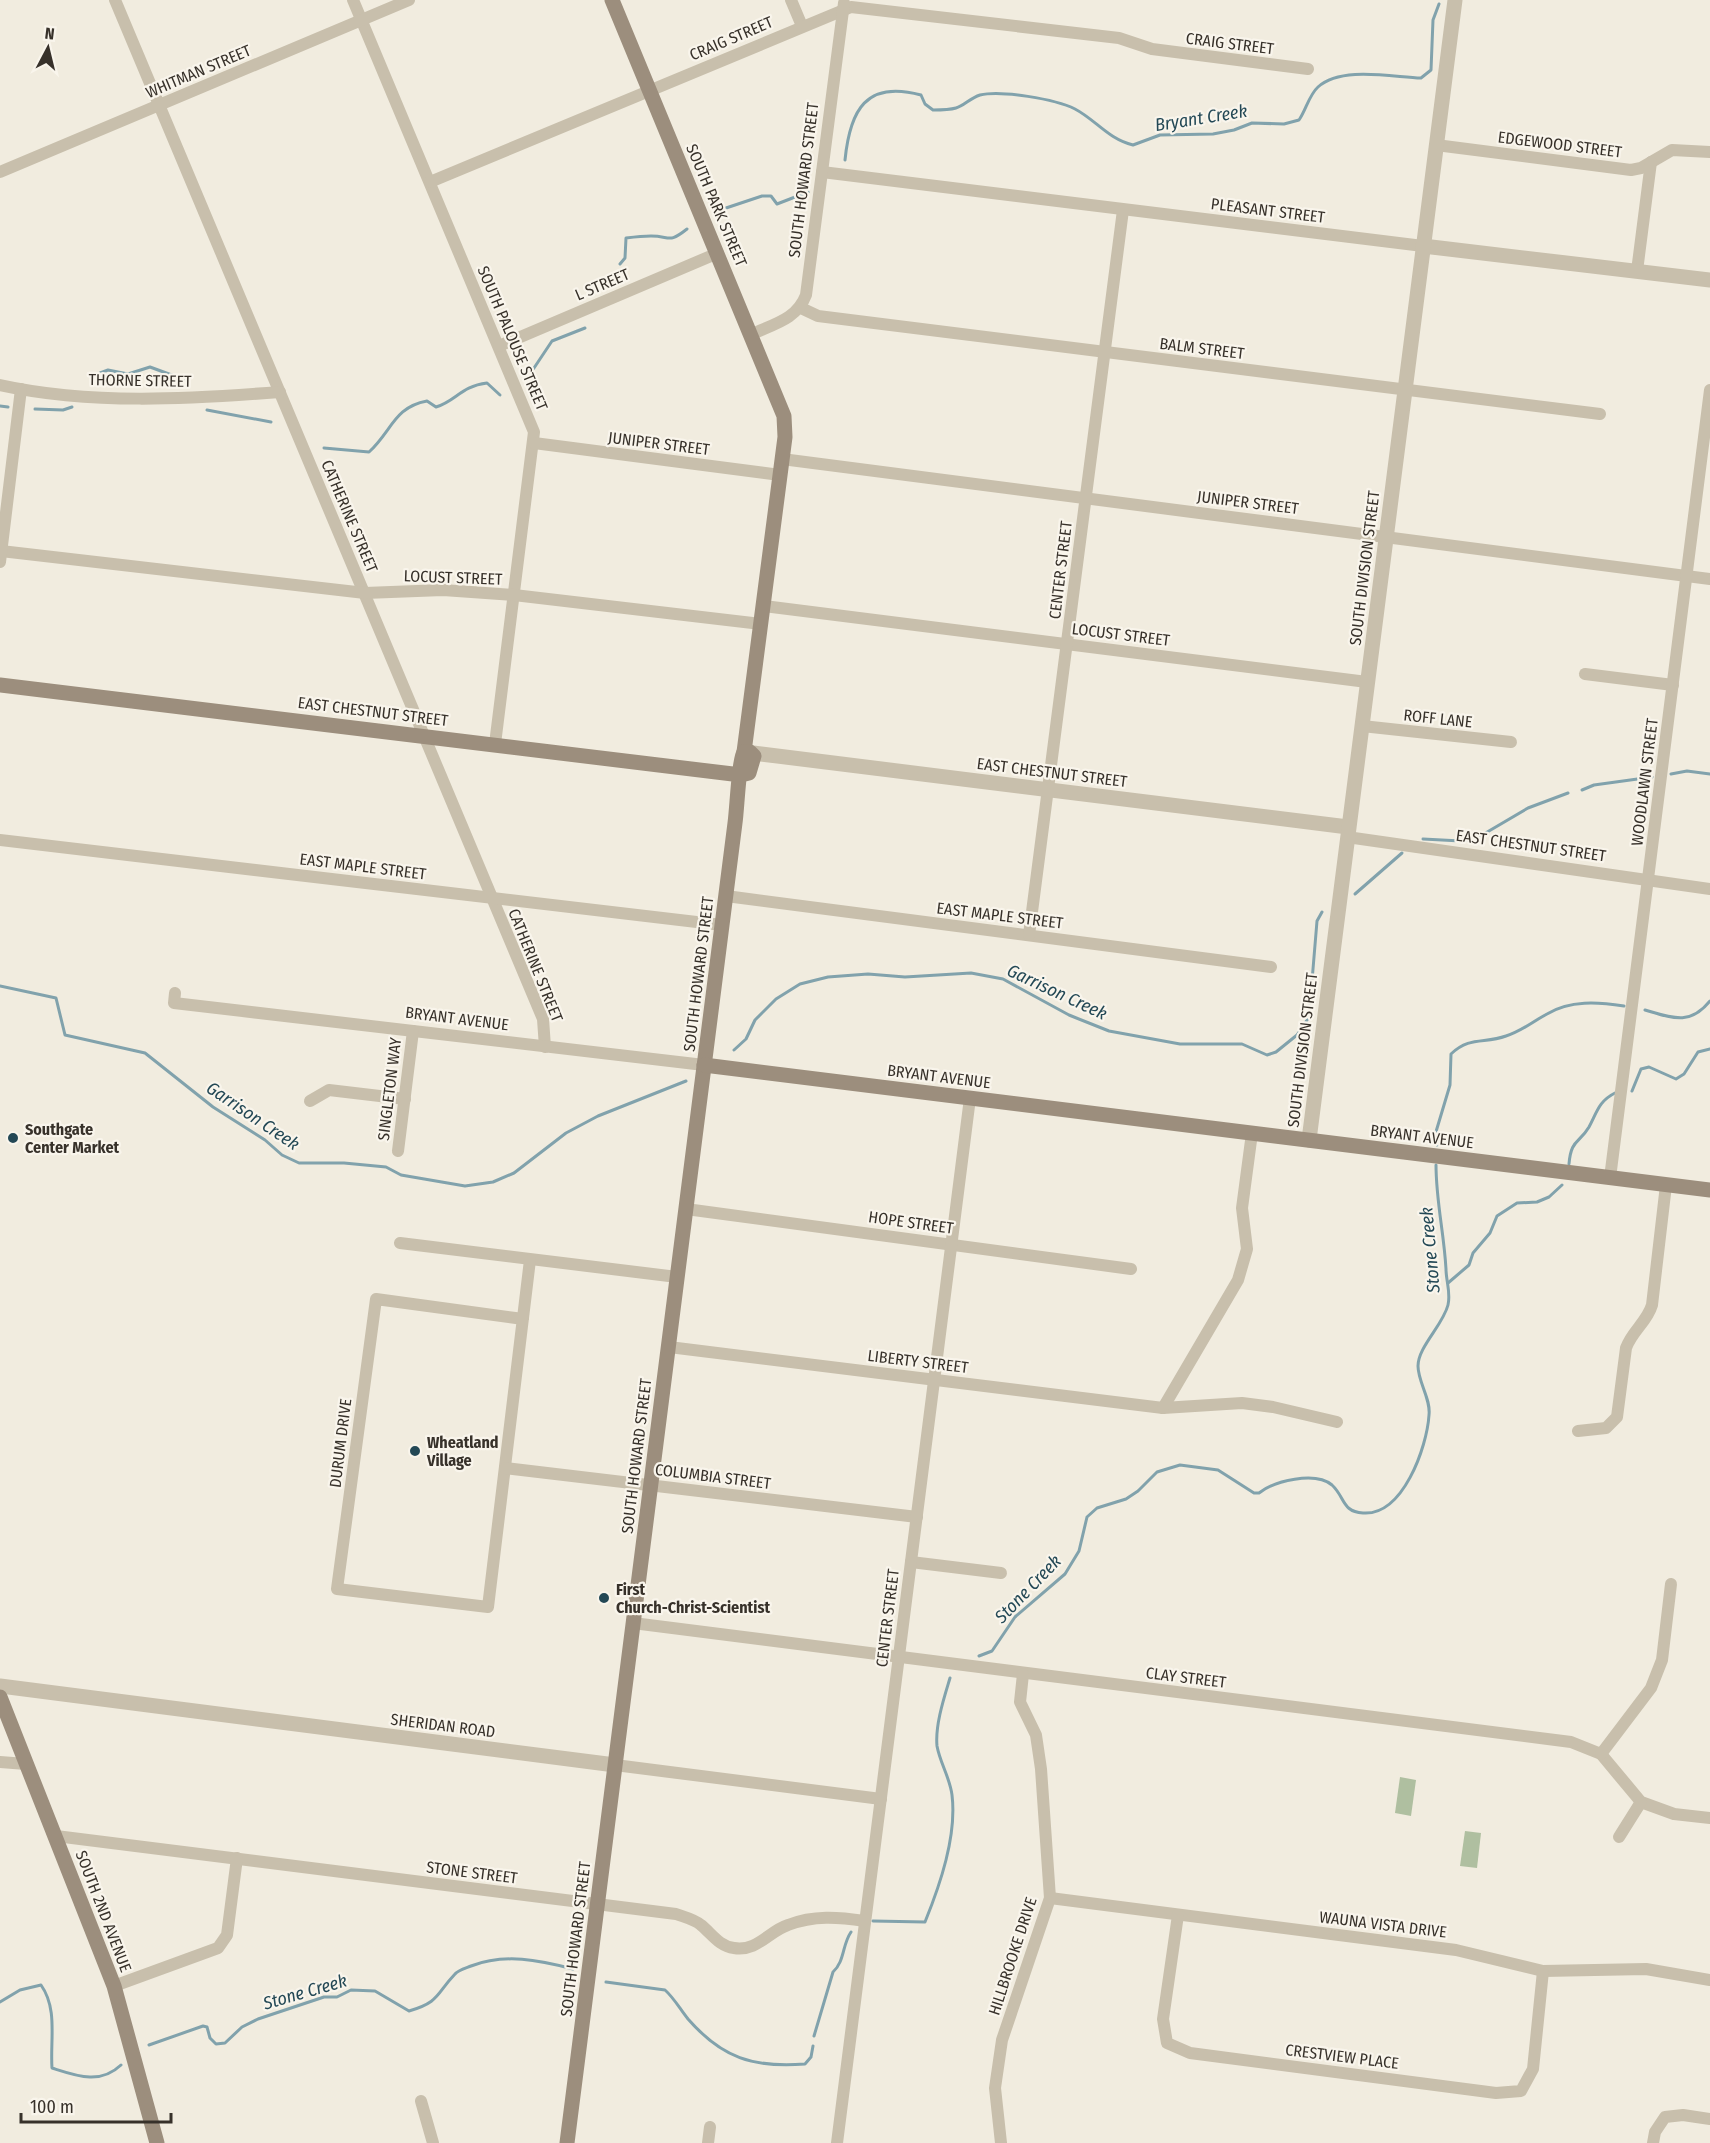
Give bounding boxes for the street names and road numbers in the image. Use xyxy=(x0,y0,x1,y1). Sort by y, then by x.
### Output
street label: CRAIG STREET xyxy=(687,12,776,64)
street label: CRAIG STREET xyxy=(1185,29,1276,58)
street label: WHITMAN STREET xyxy=(143,41,254,102)
street label: SOUTH HOWARD STREET xyxy=(785,101,823,259)
street label: EDGEWOOD STREET xyxy=(1497,127,1624,162)
street label: SOUTH PARK STREET xyxy=(682,141,751,270)
street label: PLEASANT STREET xyxy=(1210,194,1327,227)
street label: SOUTH PALOUSE STREET xyxy=(473,263,552,414)
street label: L STREET xyxy=(572,264,633,304)
street label: BALM STREET xyxy=(1158,334,1246,363)
street label: THORNE STREET xyxy=(88,370,192,391)
street label: JUNIPER STREET xyxy=(607,428,711,459)
street label: CATHERINE STREET xyxy=(317,457,382,576)
street label: JUNIPER STREET xyxy=(1196,487,1300,518)
street label: SOUTH DIVISION STREET xyxy=(1346,489,1383,647)
street label: CENTER STREET xyxy=(1045,519,1076,620)
street label: LOCUST STREET xyxy=(403,566,503,589)
street label: LOCUST STREET xyxy=(1071,619,1172,650)
street label: EAST CHESTNUT STREET xyxy=(297,693,450,730)
street label: ROFF LANE xyxy=(1403,705,1473,732)
street label: WOODLAWN STREET xyxy=(1627,717,1662,847)
street label: EAST CHESTNUT STREET xyxy=(976,754,1129,791)
street label: EAST CHESTNUT STREET xyxy=(1455,826,1608,866)
street label: EAST MAPLE STREET xyxy=(299,849,428,884)
street label: SOUTH HOWARD STREET xyxy=(680,895,718,1053)
street label: EAST MAPLE STREET xyxy=(936,898,1065,933)
street label: CATHERINE STREET xyxy=(504,906,567,1025)
street label: SOUTH DIVISION STREET xyxy=(1284,971,1321,1129)
street label: BRYANT AVENUE xyxy=(404,1003,510,1034)
street label: SINGLETON WAY xyxy=(374,1036,405,1142)
street label: BRYANT AVENUE xyxy=(886,1061,992,1092)
street label: BRYANT AVENUE xyxy=(1369,1121,1475,1152)
street label: HOPE STREET xyxy=(867,1207,955,1238)
street label: LIBERTY STREET xyxy=(867,1346,970,1377)
street label: SOUTH HOWARD STREET xyxy=(618,1377,656,1535)
street label: DURUM DRIVE xyxy=(326,1397,355,1489)
street label: COLUMBIA STREET xyxy=(654,1460,773,1493)
street label: CENTER STREET xyxy=(872,1567,903,1668)
street label: CLAY STREET xyxy=(1145,1663,1228,1692)
street label: SHERIDAN ROAD xyxy=(390,1710,496,1741)
street label: SOUTH 2ND AVENUE xyxy=(72,1848,135,1975)
street label: STONE STREET xyxy=(425,1857,519,1888)
street label: SOUTH HOWARD STREET xyxy=(557,1860,595,2018)
street label: HILLBROOKE DRIVE xyxy=(984,1895,1041,2018)
street label: WAUNA VISTA DRIVE xyxy=(1318,1907,1448,1942)
street label: CRESTVIEW PLACE xyxy=(1284,2040,1400,2073)

